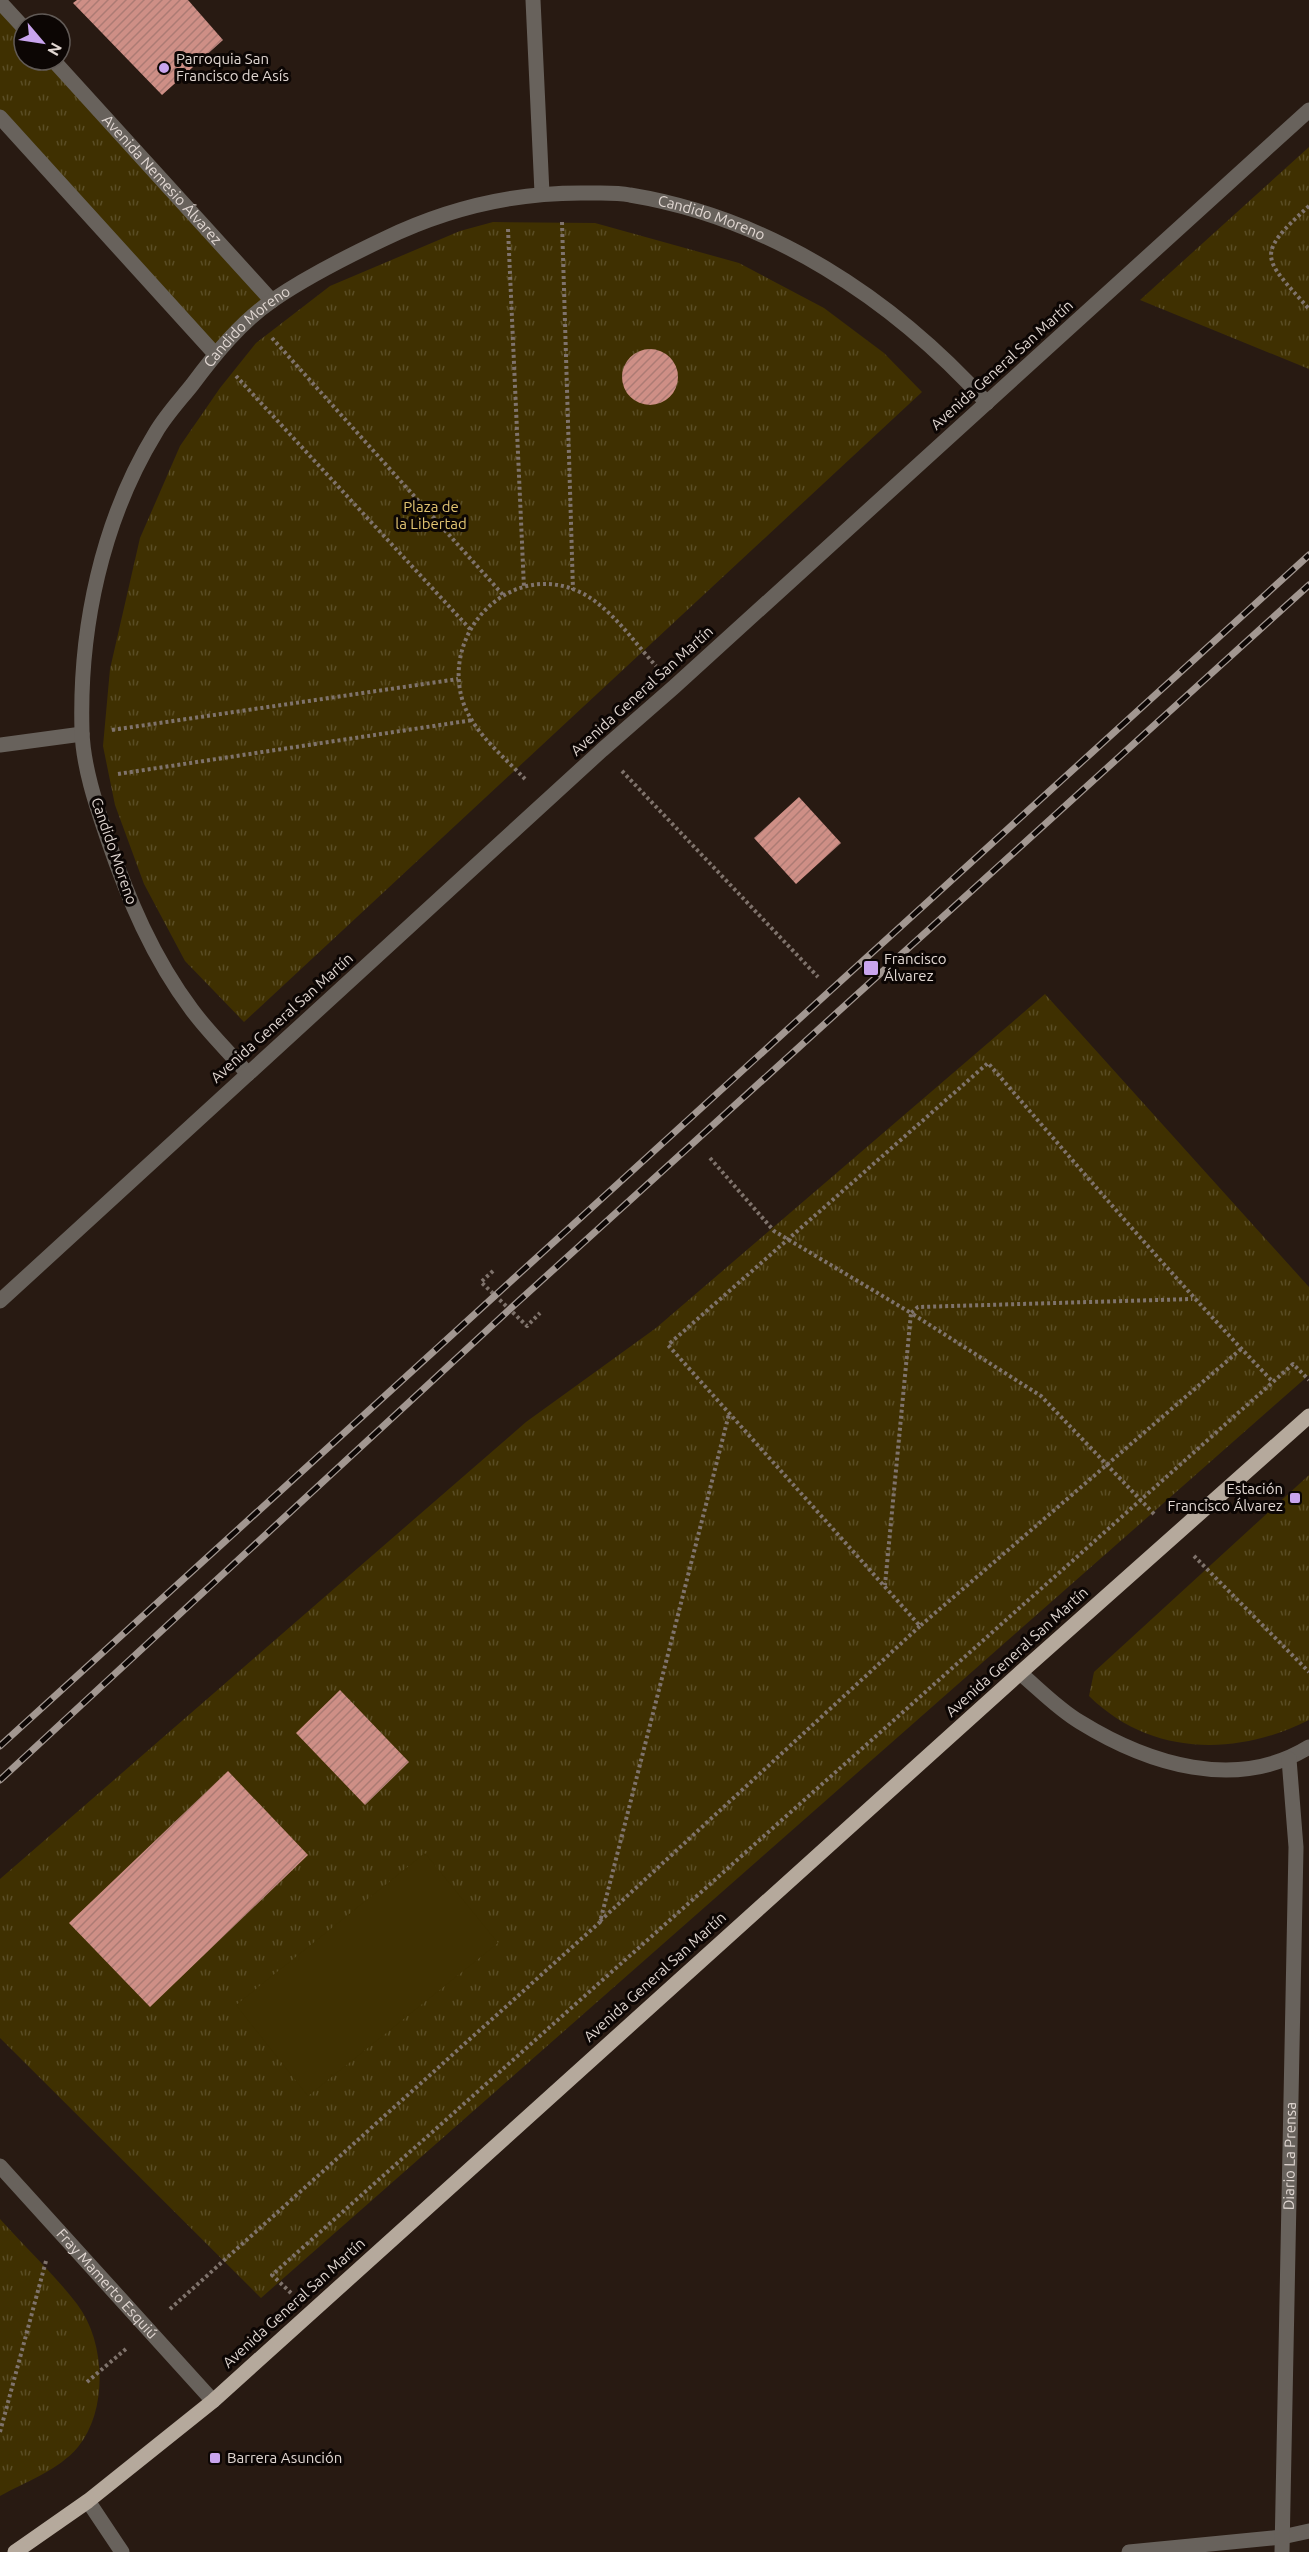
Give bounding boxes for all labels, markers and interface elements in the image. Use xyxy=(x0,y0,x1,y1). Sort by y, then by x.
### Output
north arrow xyxy=(12,12,72,72)
text: N xyxy=(44,40,66,59)
place label: Parroquia San Francisco de Asís xyxy=(176,50,289,84)
marker: Parroquia San Francisco de Asís xyxy=(157,61,171,75)
street label: Avenida Nemesio Álvarez xyxy=(99,111,226,248)
street label: Candido Moreno xyxy=(656,192,768,243)
street label: Candido Moreno xyxy=(200,282,293,370)
street label: Avenida General San Martín xyxy=(927,296,1076,433)
park label: Plaza de la Libertad xyxy=(395,498,467,532)
street label: Avenida General San Martín xyxy=(567,622,716,759)
street label: Candido Moreno xyxy=(88,795,141,907)
street label: Avenida General San Martín xyxy=(207,949,356,1086)
place label: Francisco Álvarez xyxy=(884,950,946,984)
marker: Francisco Álvarez xyxy=(862,959,880,977)
place label: Estación Francisco Álvarez xyxy=(1168,1480,1283,1514)
marker: Estación Francisco Álvarez xyxy=(1288,1491,1302,1505)
street label: Avenida General San Martín xyxy=(942,1583,1091,1720)
street label: Avenida General San Martín xyxy=(580,1908,729,2045)
street label: Diario La Prensa xyxy=(1280,2102,1299,2210)
street label: Fray Mamerto Esquiú xyxy=(53,2225,161,2342)
street label: Avenida General San Martín xyxy=(219,2234,368,2371)
place label: Barrera Asunción xyxy=(227,2449,342,2466)
marker: Barrera Asunción xyxy=(208,2451,222,2465)

